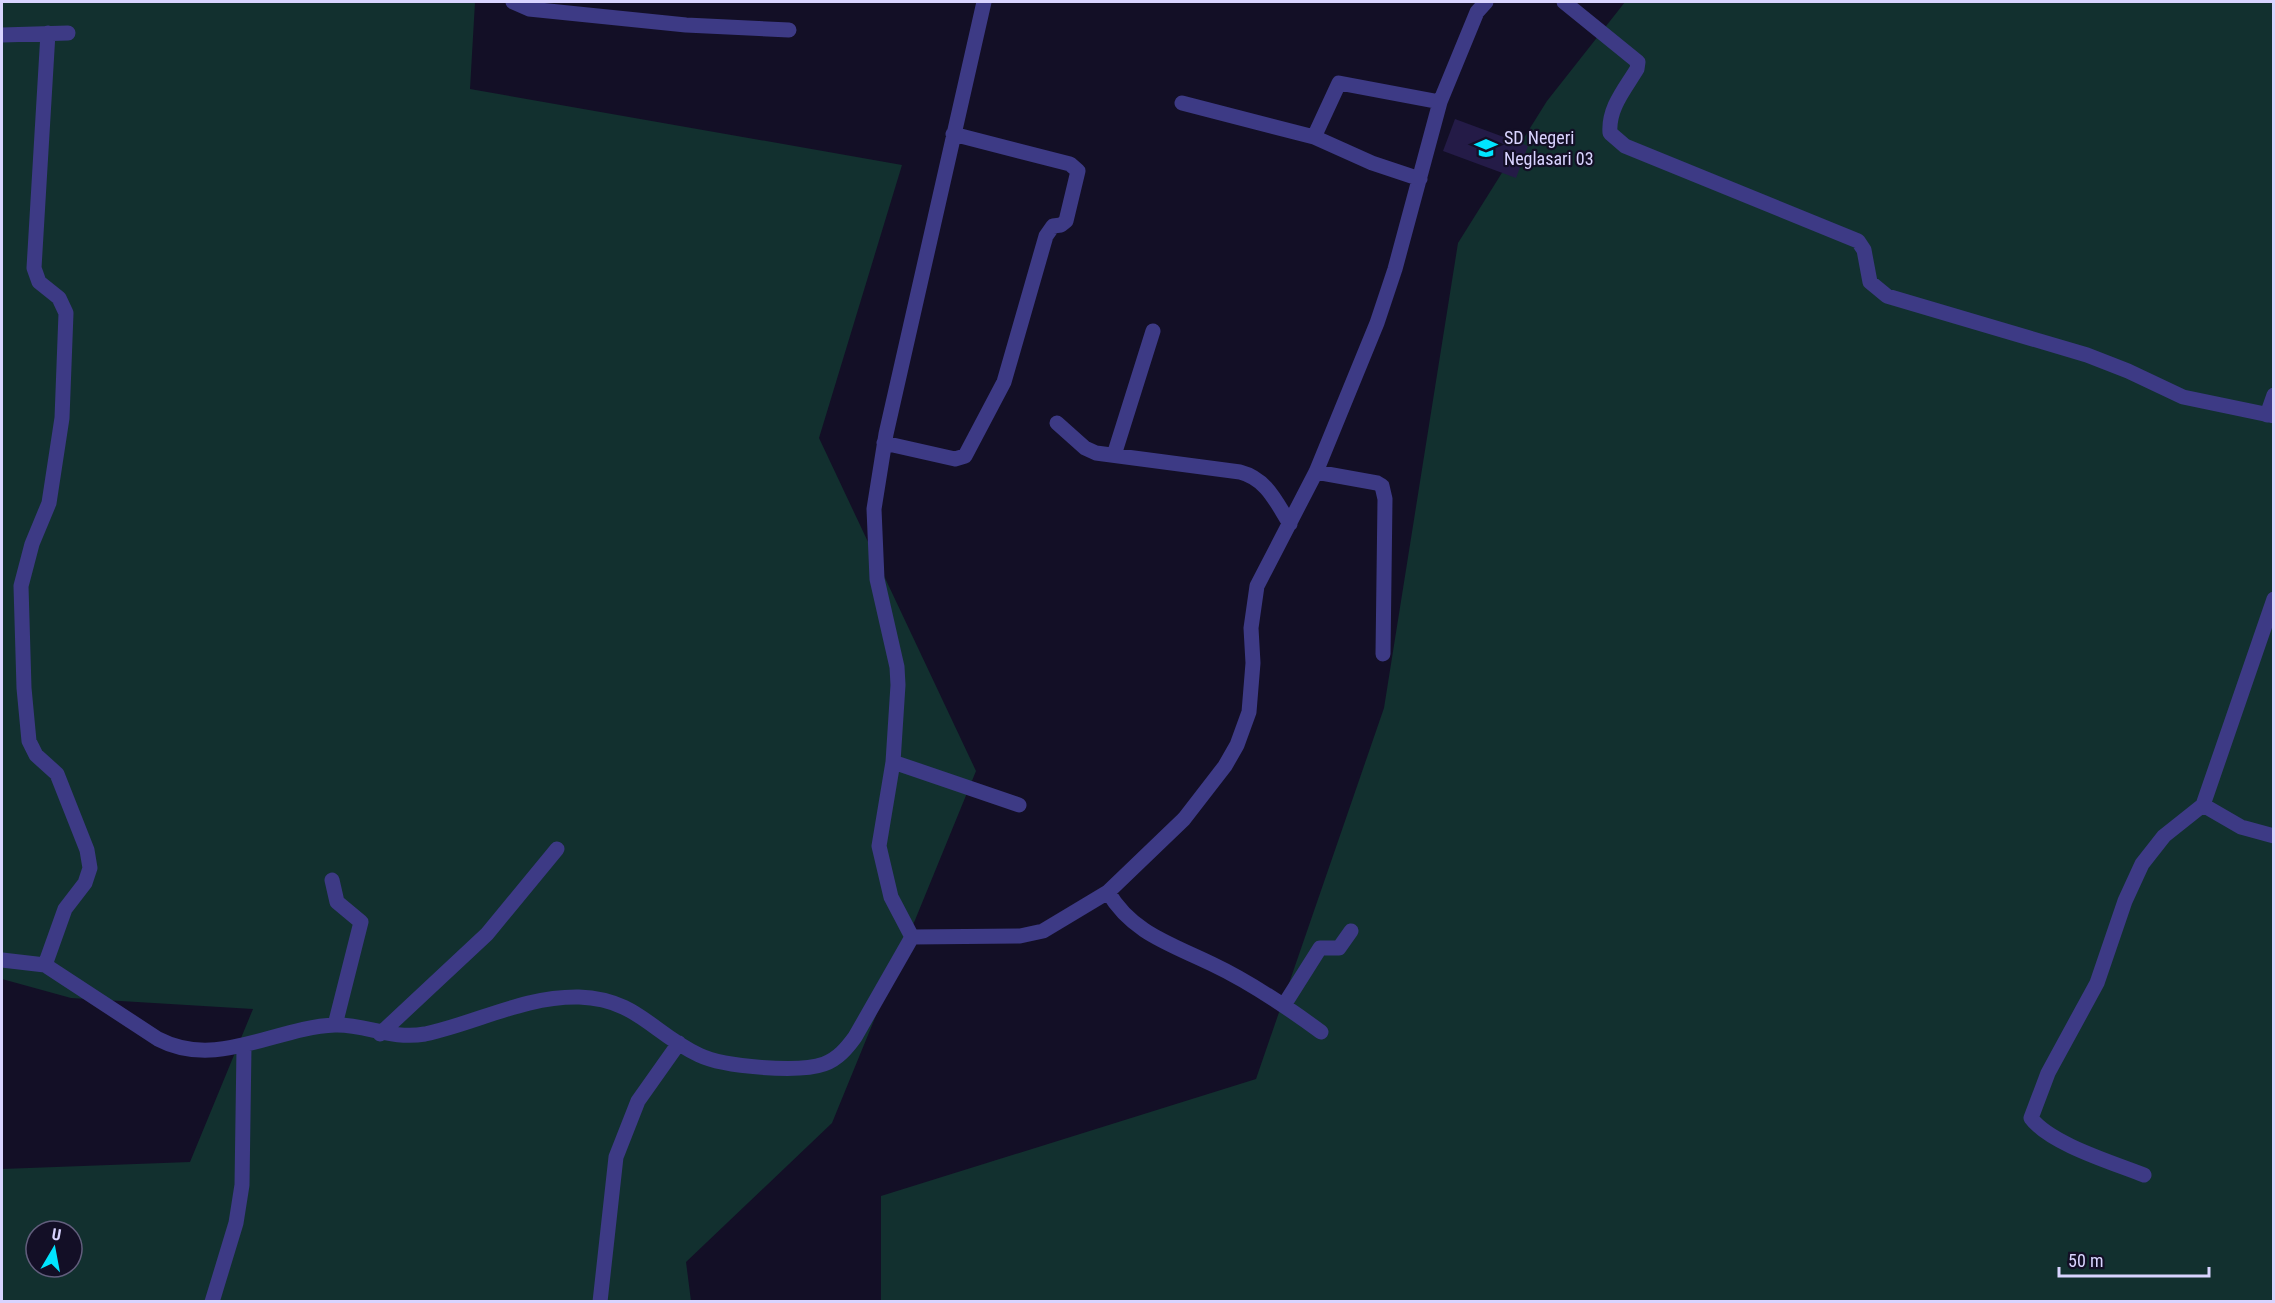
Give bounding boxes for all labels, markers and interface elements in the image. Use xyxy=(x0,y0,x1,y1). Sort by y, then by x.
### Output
place label: SD Negeri Neglasari 03 xyxy=(1504,127,1594,169)
school or university icon: SD Negeri Neglasari 03 xyxy=(1473,135,1499,161)
north arrow xyxy=(24,1219,84,1279)
text: U xyxy=(50,1225,63,1245)
scale bar xyxy=(2059,1240,2209,1278)
text: 50 m xyxy=(2068,1250,2103,1271)

